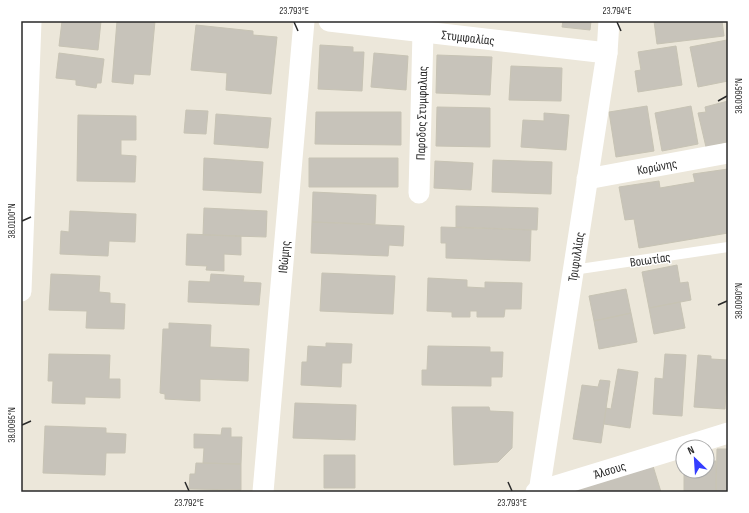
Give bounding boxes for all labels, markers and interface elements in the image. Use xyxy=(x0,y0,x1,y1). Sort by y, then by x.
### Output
text: 23.793°E xyxy=(279,5,309,17)
text: 23.794°E xyxy=(602,5,632,17)
street label: Στυμφαλίας xyxy=(441,27,495,49)
street label: Παροδος Στυμφαλιας xyxy=(413,66,431,160)
text: 38.0095°N xyxy=(733,78,745,114)
street label: Κορώνης xyxy=(636,156,678,179)
text: 38.0100°N xyxy=(6,203,18,239)
street label: Τριφυλλίας xyxy=(565,231,588,283)
street label: Ιθώμης xyxy=(275,240,294,274)
street label: Βοιωτίας xyxy=(629,249,671,271)
text: 38.0090°N xyxy=(733,283,745,319)
text: 38.0095°N xyxy=(6,407,18,443)
north arrow xyxy=(675,439,715,479)
text: N xyxy=(686,443,697,458)
street label: Άλσους xyxy=(592,458,628,483)
text: 23.792°E xyxy=(174,497,204,509)
text: 23.793°E xyxy=(497,497,527,509)

